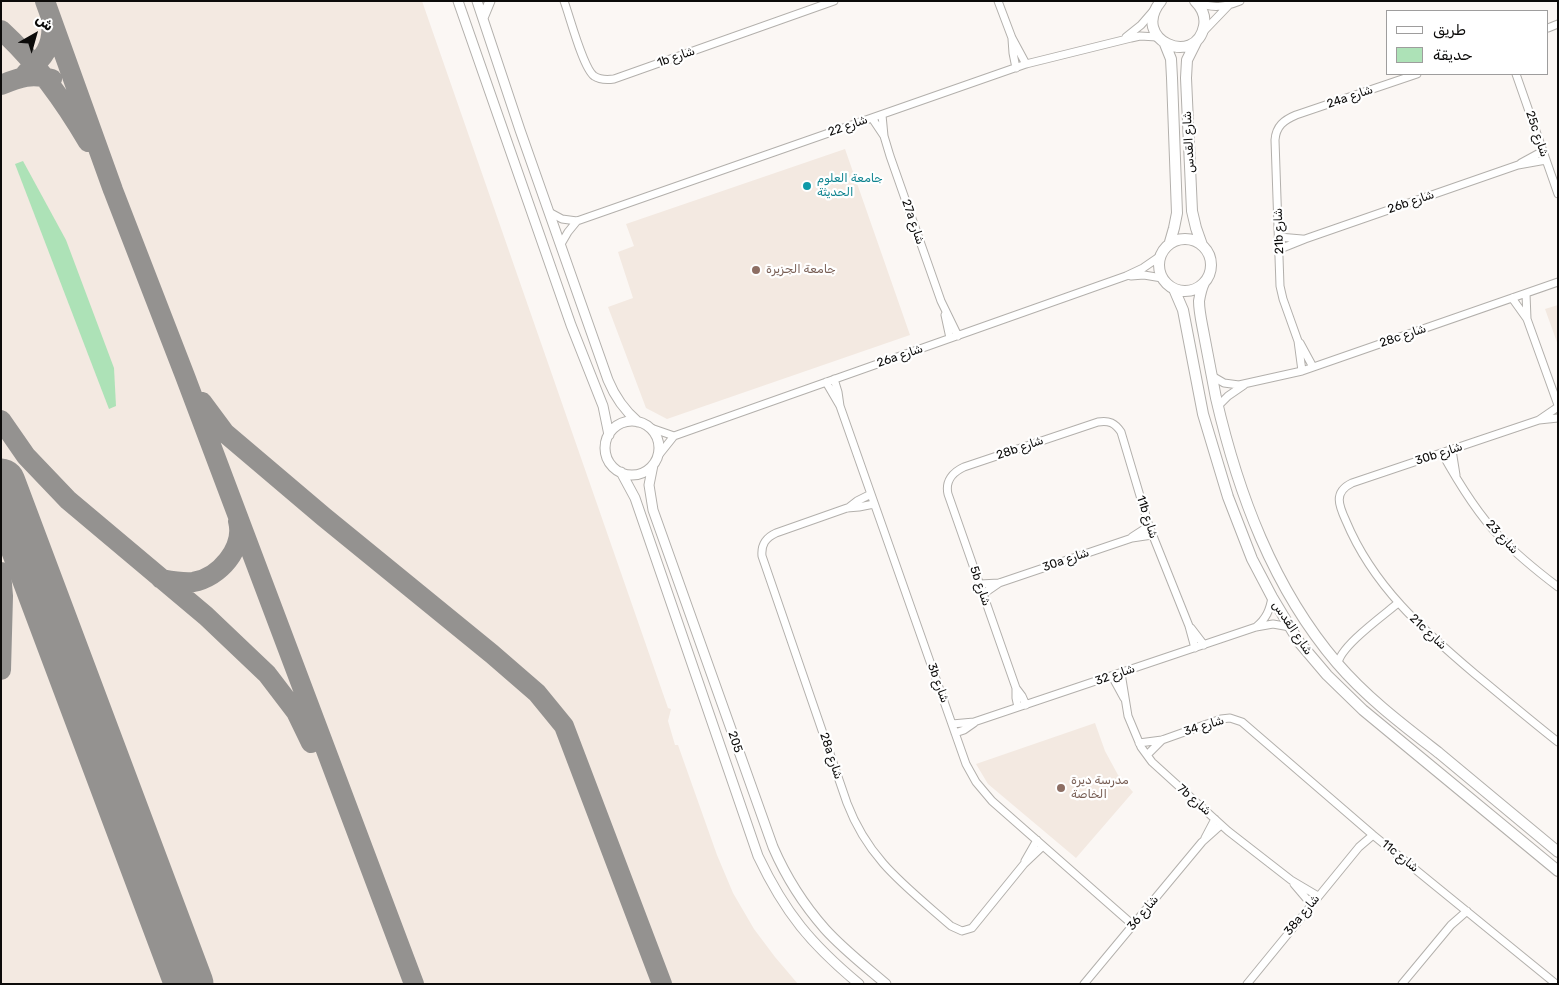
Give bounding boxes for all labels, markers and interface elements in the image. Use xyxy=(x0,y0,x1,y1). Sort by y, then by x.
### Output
north arrow xyxy=(10,10,60,60)
legend xyxy=(1386,10,1549,75)
text: ش xyxy=(32,11,57,35)
text: طريق xyxy=(1433,21,1466,39)
street label: 1b شارع xyxy=(655,44,697,70)
text: حديقة xyxy=(1433,46,1473,64)
street label: 24a شارع xyxy=(1325,82,1375,112)
street label: 25c شارع xyxy=(1522,109,1552,159)
street label: شارع القدس xyxy=(1180,111,1198,173)
street label: شارع 22 xyxy=(826,113,870,139)
place label: جامعة العلوم الحديثة xyxy=(817,172,883,200)
marker: جامعة العلوم الحديثة xyxy=(801,180,813,192)
street label: 26b شارع xyxy=(1386,187,1436,217)
street label: 27a شارع xyxy=(899,198,927,246)
street label: 21b شارع xyxy=(1271,208,1287,254)
place label: جامعة الجزيرة xyxy=(766,263,836,277)
marker: جامعة الجزيرة xyxy=(750,264,762,276)
street label: 28c شارع xyxy=(1378,321,1428,351)
street label: 26a شارع xyxy=(875,341,925,371)
street label: 28b شارع xyxy=(995,433,1045,463)
street label: 30b شارع xyxy=(1414,440,1464,468)
street label: 11b شارع xyxy=(1133,494,1161,540)
street label: شارع 23 xyxy=(1483,517,1521,557)
street label: 30a شارع xyxy=(1041,545,1091,575)
street label: 5b شارع xyxy=(966,564,994,608)
street label: شارع القدس xyxy=(1269,598,1315,658)
street label: 21c شارع xyxy=(1406,611,1450,653)
street label: 3b شارع xyxy=(924,661,952,705)
street label: شارع 32 xyxy=(1093,661,1137,689)
street label: شارع 34 xyxy=(1182,713,1226,739)
street label: 205 xyxy=(725,729,745,755)
street label: 28a شارع xyxy=(816,731,846,781)
place label: مدرسة ديرة الخاصة xyxy=(1071,774,1129,802)
street label: 7b شارع xyxy=(1174,781,1214,819)
marker: مدرسة ديرة الخاصة xyxy=(1055,782,1067,794)
street label: 11c شارع xyxy=(1378,837,1422,875)
street label: 38a شارع xyxy=(1281,892,1323,938)
street label: شارع 36 xyxy=(1124,893,1162,933)

